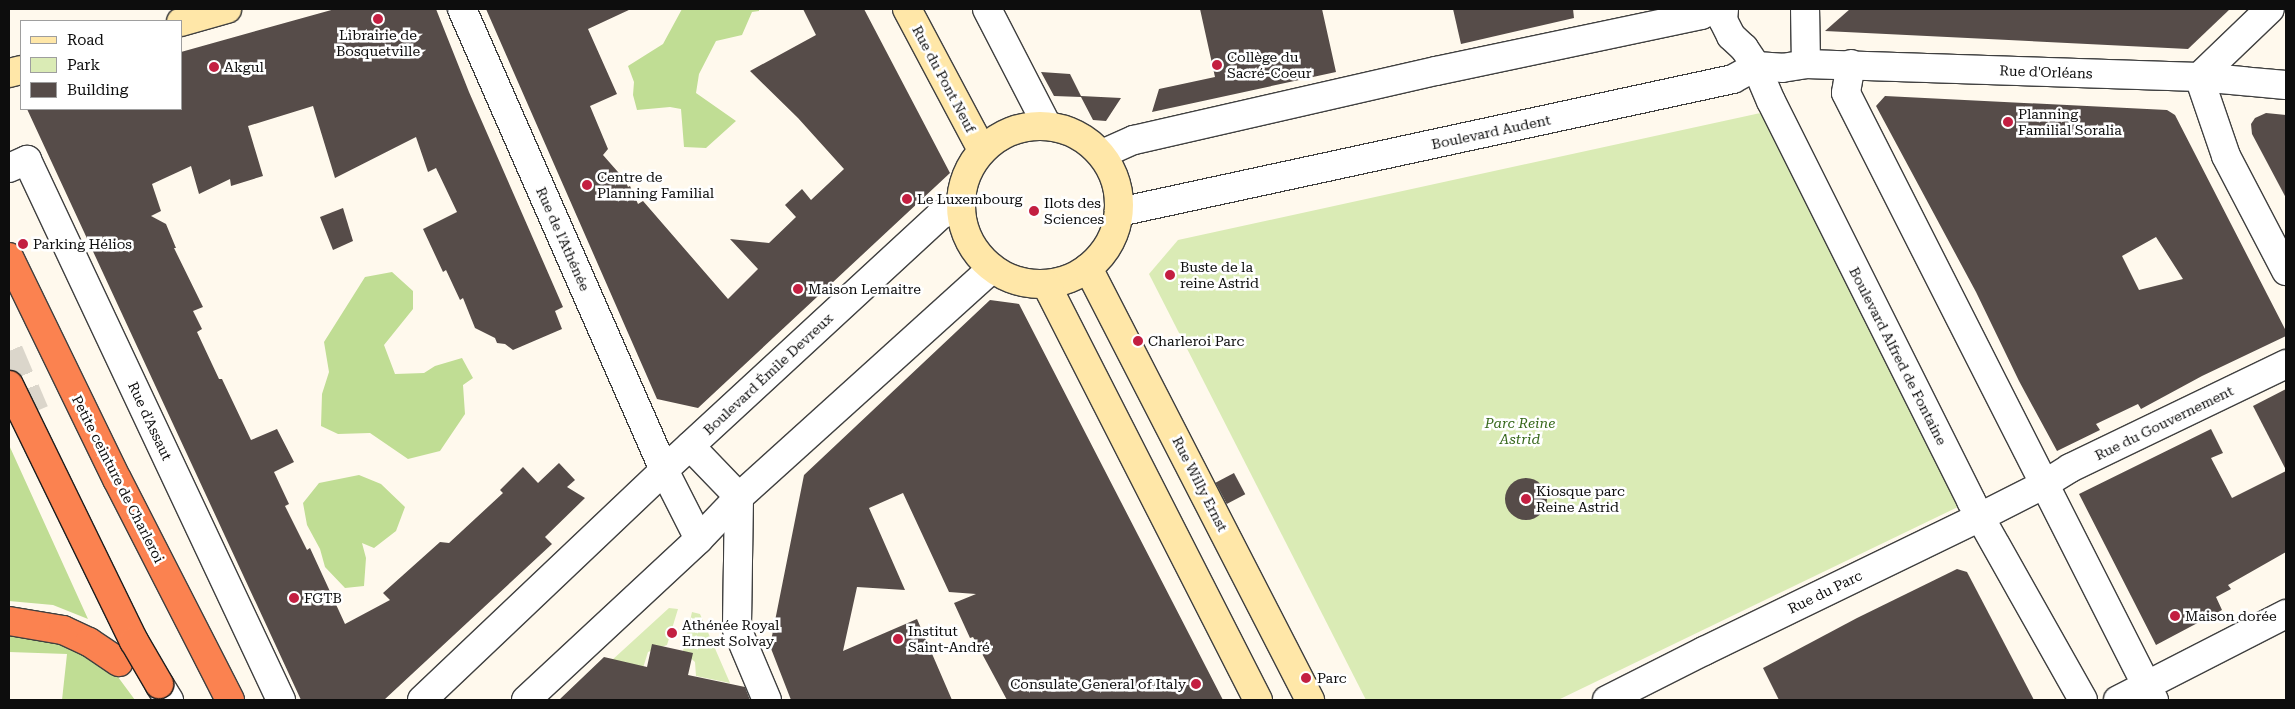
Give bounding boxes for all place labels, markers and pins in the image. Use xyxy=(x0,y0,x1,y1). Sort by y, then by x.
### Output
marker: Librairie de Bosquetville xyxy=(372,13,384,25)
place label: Librairie de Bosquetville xyxy=(336,27,420,59)
place label: Collège du Sacré-Coeur xyxy=(1227,49,1311,82)
place label: Akgul xyxy=(224,59,264,75)
marker: Collège du Sacré-Coeur xyxy=(1211,59,1223,71)
marker: Akgul xyxy=(208,61,220,73)
place label: Planning Familial Soralia xyxy=(2018,106,2122,138)
marker: Planning Familial Soralia xyxy=(2002,116,2014,128)
place label: Centre de Planning Familial xyxy=(597,169,714,202)
marker: Centre de Planning Familial xyxy=(581,179,593,191)
place label: Le Luxembourg xyxy=(917,191,1022,207)
marker: Le Luxembourg xyxy=(901,193,913,205)
place label: Ilots des Sciences xyxy=(1044,195,1104,228)
marker: Ilots des Sciences xyxy=(1028,205,1040,217)
place label: Parking Hélios xyxy=(33,236,132,252)
marker: Parking Hélios xyxy=(17,238,29,250)
place label: Buste de la reine Astrid xyxy=(1180,259,1259,292)
marker: Buste de la reine Astrid xyxy=(1164,269,1176,281)
place label: Maison Lemaitre xyxy=(808,281,921,297)
marker: Maison Lemaitre xyxy=(792,283,804,295)
place label: Charleroi Parc xyxy=(1148,333,1244,349)
marker: Charleroi Parc xyxy=(1132,335,1144,347)
place label: Kiosque parc Reine Astrid xyxy=(1536,483,1625,516)
marker: Kiosque parc Reine Astrid xyxy=(1520,493,1532,505)
place label: FGTB xyxy=(304,590,342,606)
marker: FGTB xyxy=(288,592,300,604)
place label: Maison dorée xyxy=(2185,608,2277,624)
marker: Maison dorée xyxy=(2169,610,2181,622)
place label: Athénée Royal Ernest Solvay xyxy=(682,617,779,650)
place label: Institut Saint-André xyxy=(908,623,990,656)
marker: Athénée Royal Ernest Solvay xyxy=(666,627,678,639)
marker: Institut Saint-André xyxy=(892,633,904,645)
place label: Parc xyxy=(1317,670,1347,686)
marker: Parc xyxy=(1299,671,1313,685)
place label: Consulate General of Italy xyxy=(1010,676,1186,692)
marker: Consulate General of Italy xyxy=(1190,678,1202,690)

